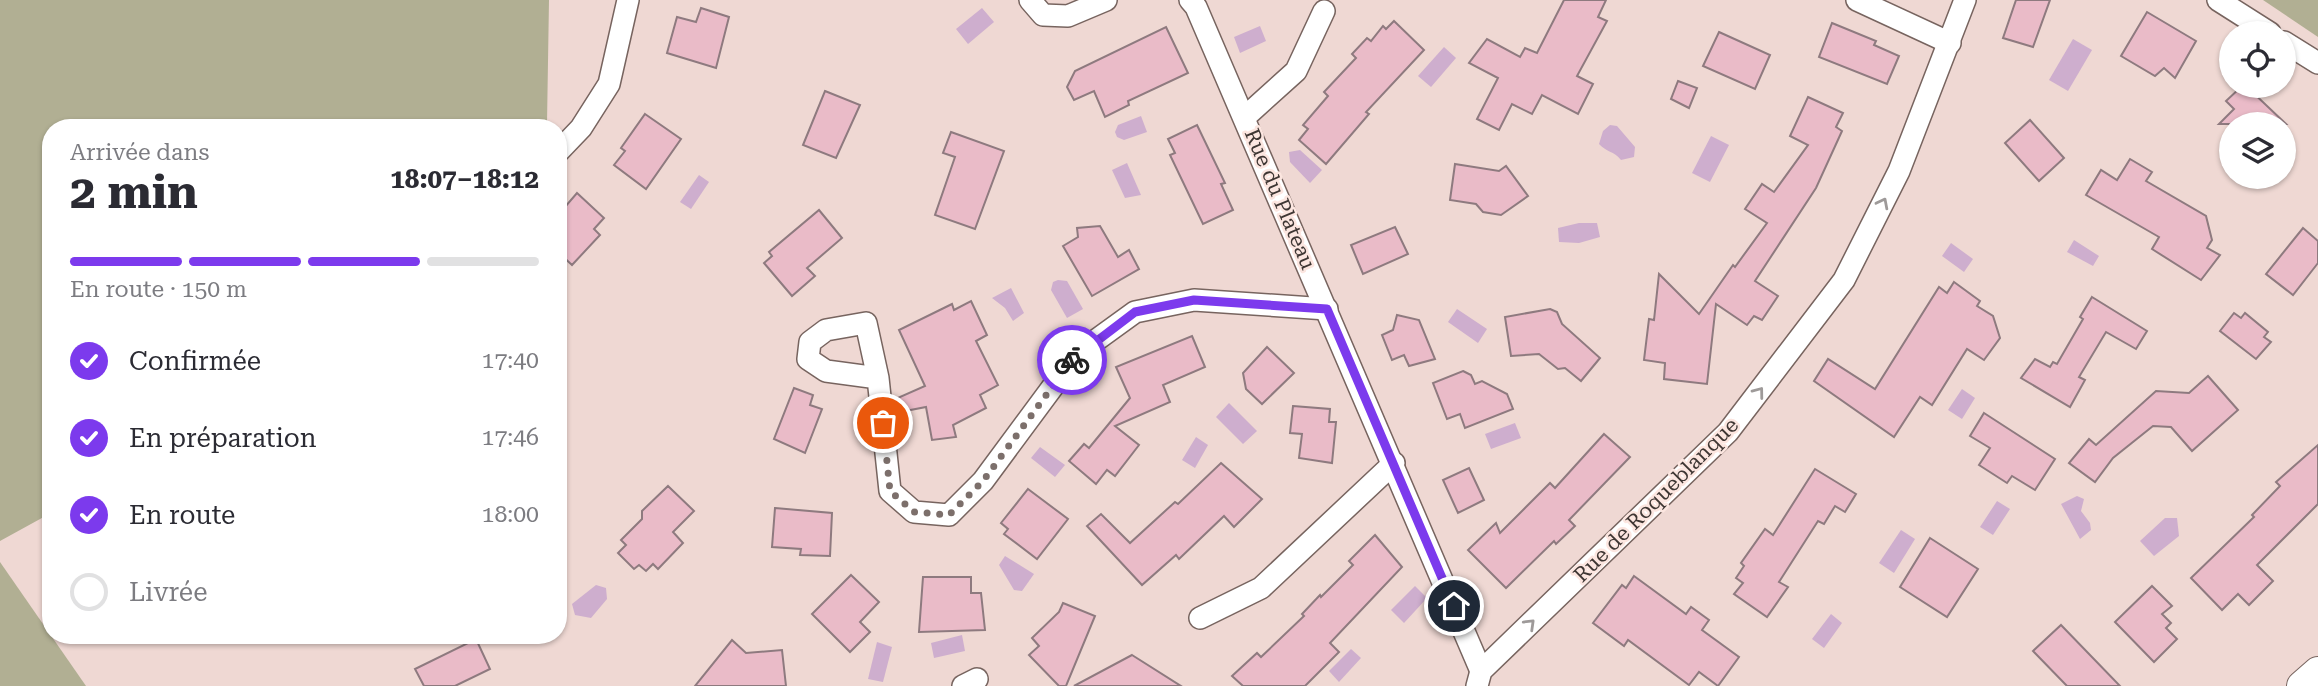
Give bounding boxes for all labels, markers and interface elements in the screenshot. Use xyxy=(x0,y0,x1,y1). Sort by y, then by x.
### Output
map controls xyxy=(2219,21,2296,189)
button: locate xyxy=(2219,21,2296,98)
button: layers xyxy=(2219,112,2296,189)
street label: Rue du Plateau xyxy=(1240,125,1320,273)
text: Arrivée dans xyxy=(70,139,209,166)
text: 18:07–18:12 xyxy=(390,164,539,194)
text: 2 min xyxy=(70,165,198,219)
one-way arrow xyxy=(1875,198,1889,210)
text: En route · 150 m xyxy=(70,276,247,303)
courier xyxy=(1037,325,1107,395)
icon: bike xyxy=(1053,341,1091,379)
icon: check xyxy=(70,342,108,380)
text: Confirmée xyxy=(129,346,261,376)
text: 17:40 xyxy=(482,347,539,374)
one-way arrow xyxy=(1750,387,1763,400)
pin xyxy=(853,393,913,453)
icon: bag xyxy=(864,404,902,442)
street label: Rue de Roqueblanque xyxy=(1569,413,1743,587)
icon: check xyxy=(70,419,108,457)
text: En préparation xyxy=(129,423,317,453)
text: 17:46 xyxy=(482,424,539,451)
icon: check xyxy=(70,496,108,534)
text: En route xyxy=(129,500,235,530)
text: 18:00 xyxy=(482,501,539,528)
pin xyxy=(1424,576,1484,636)
text: Livrée xyxy=(129,577,208,607)
icon: home xyxy=(1435,587,1473,625)
one-way arrow xyxy=(1522,619,1535,632)

